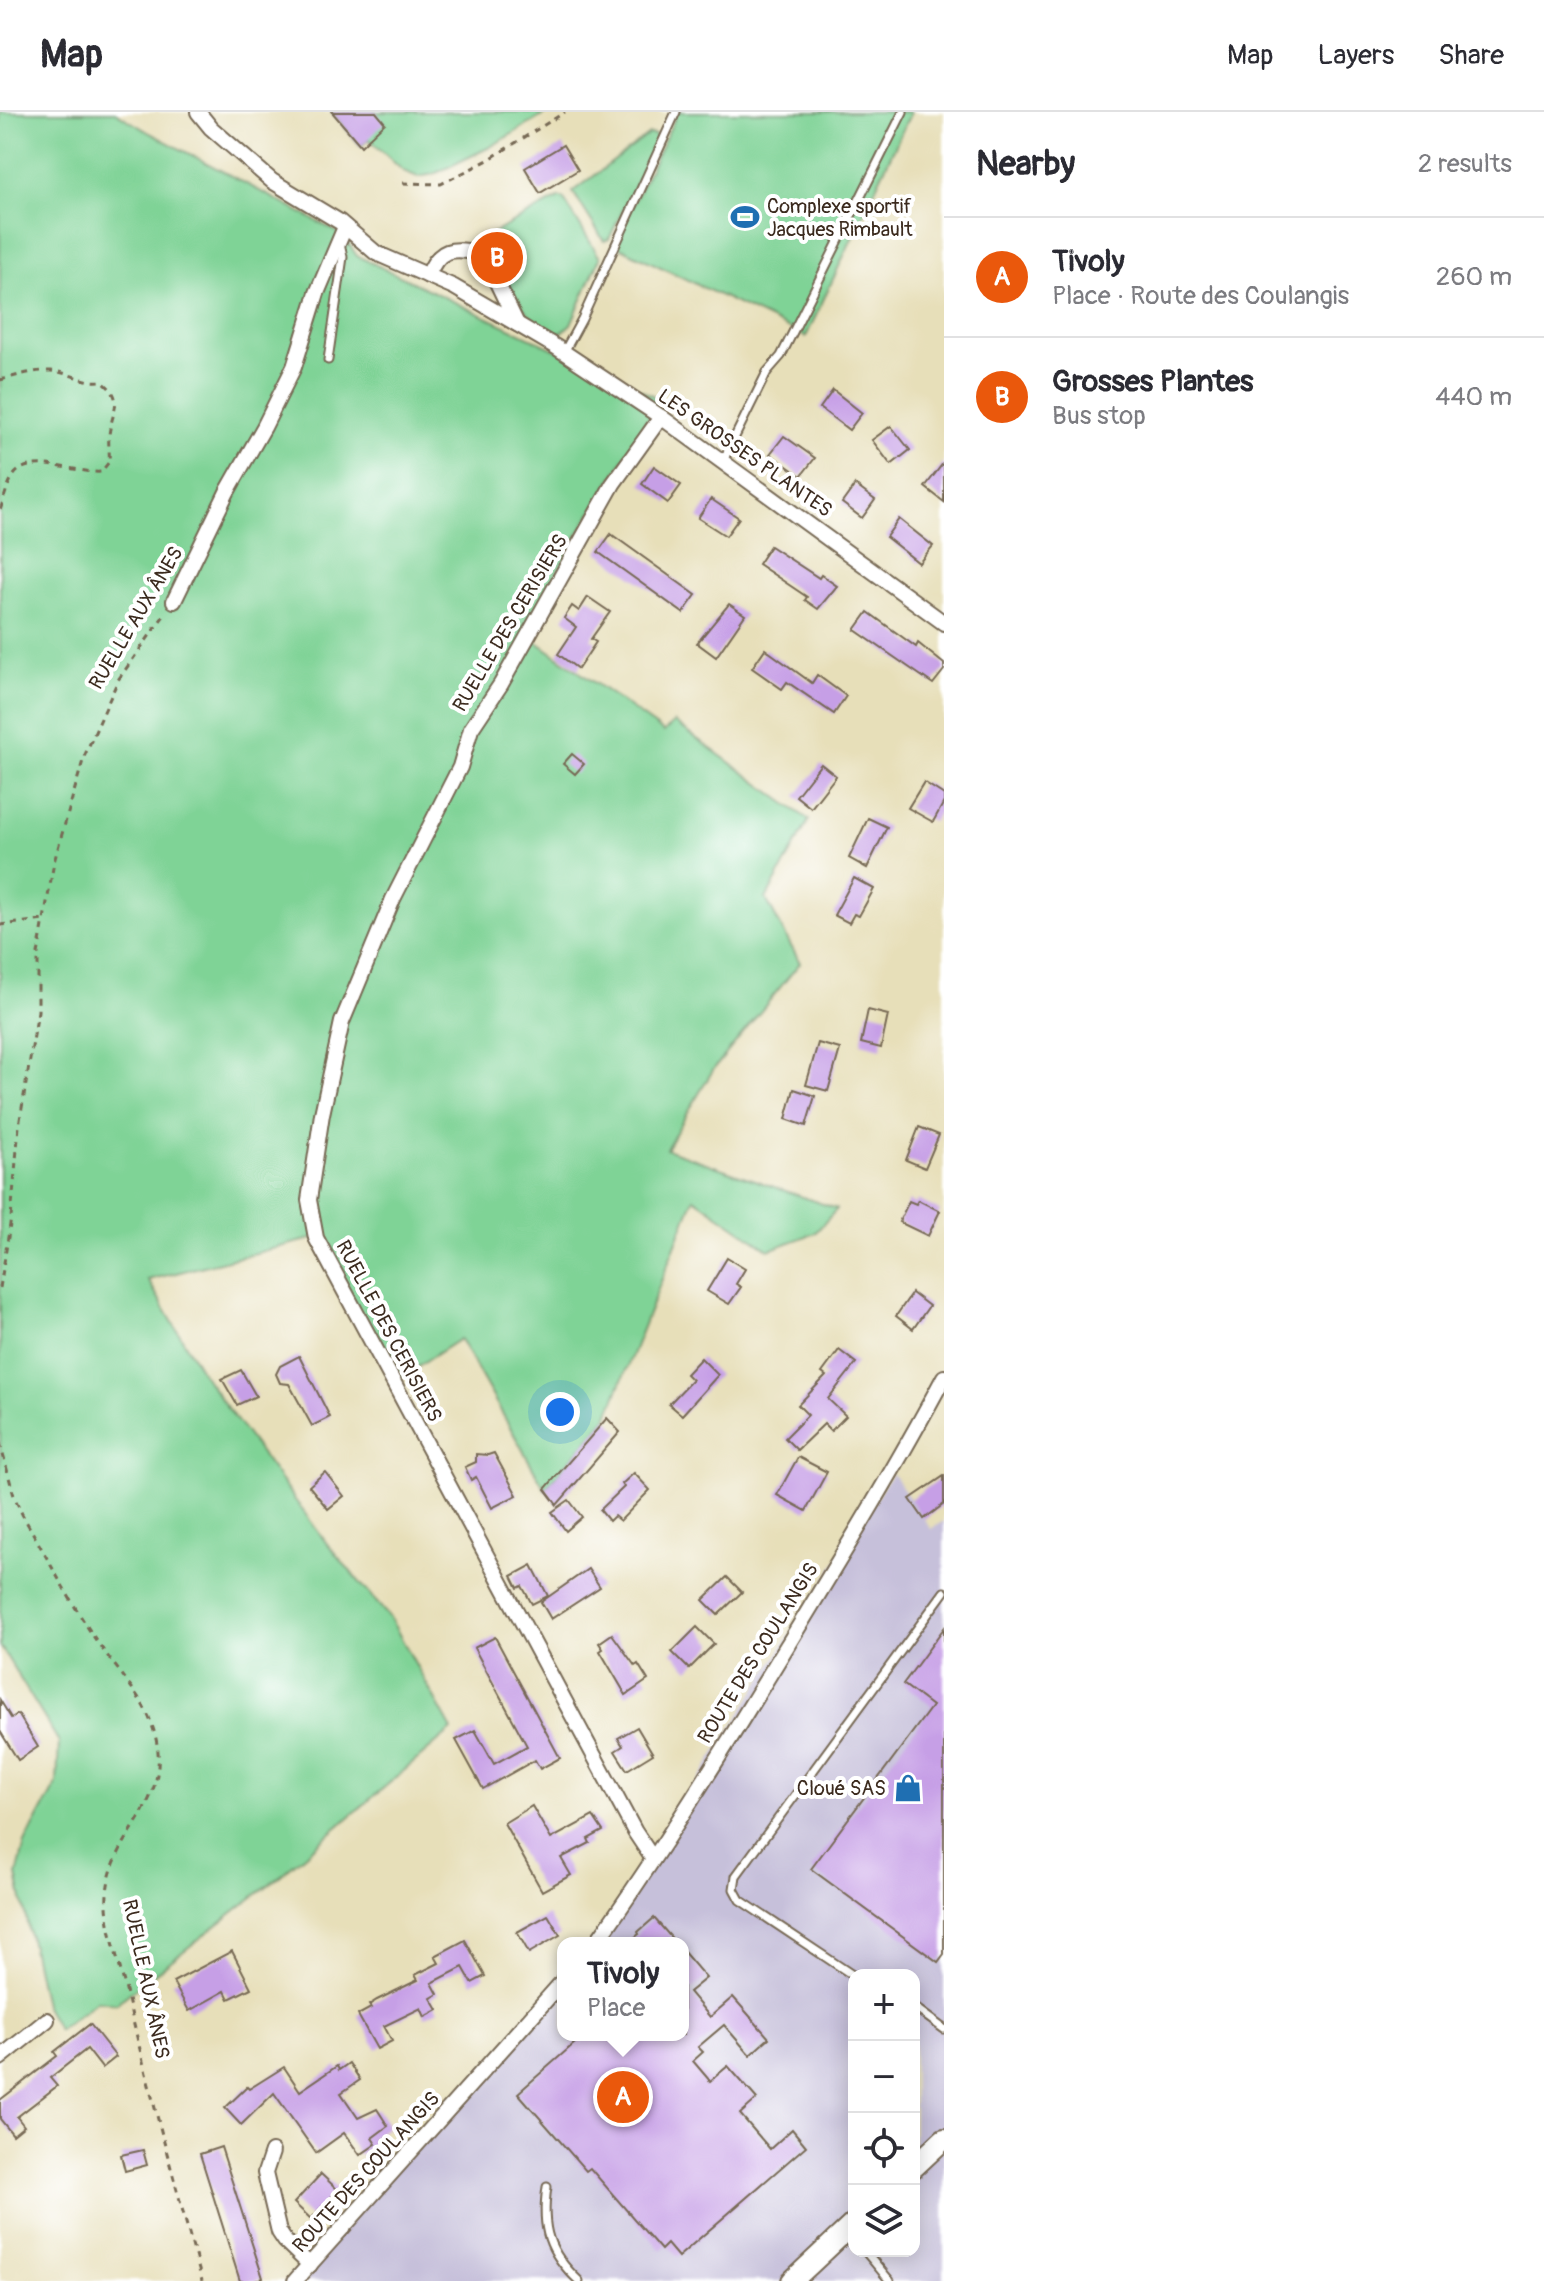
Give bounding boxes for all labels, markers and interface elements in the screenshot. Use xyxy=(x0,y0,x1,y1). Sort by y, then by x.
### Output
text: Map xyxy=(40,31,103,79)
text: Map xyxy=(1227,38,1273,73)
text: Layers xyxy=(1317,38,1394,73)
text: Share xyxy=(1438,38,1504,73)
text: Nearby xyxy=(976,143,1075,186)
text: 2 results xyxy=(1418,148,1512,180)
place label: Complexe sportif Jacques Rimbault xyxy=(767,194,914,242)
sports icon: Complexe sportif Jacques Rimbault xyxy=(730,202,760,232)
pin: B xyxy=(471,228,523,288)
text: Tivoly xyxy=(1052,243,1124,280)
text: A xyxy=(994,261,1010,293)
text: 260 m xyxy=(1436,261,1512,293)
text: Place · Route des Coulangis xyxy=(1052,280,1349,312)
text: Grosses Plantes xyxy=(1052,363,1253,400)
text: B xyxy=(995,381,1009,413)
text: 440 m xyxy=(1435,381,1512,413)
street label: LES GROSSES PLANTES xyxy=(653,383,837,523)
text: Bus stop xyxy=(1052,400,1146,432)
street label: RUELLE DES CERISIERS xyxy=(447,530,573,716)
street label: RUELLE AUX ÂNES xyxy=(84,542,188,694)
street label: RUELLE DES CERISIERS xyxy=(330,1236,448,1426)
your location xyxy=(540,1392,580,1432)
street label: ROUTE DES COULANGIS xyxy=(692,1558,824,1748)
shop icon: Cloué SAS xyxy=(893,1773,923,1803)
place label: Cloué SAS xyxy=(797,1776,886,1801)
street label: RUELLE AUX ÂNES xyxy=(117,1897,175,2061)
popup xyxy=(557,1937,689,2041)
text: Tivoly xyxy=(587,1955,659,1992)
map controls xyxy=(848,1969,920,2257)
button: + xyxy=(848,1969,920,2041)
text: Place xyxy=(587,1992,645,2024)
button: − xyxy=(848,2041,920,2113)
pin: A xyxy=(597,2067,649,2127)
street label: ROUTE DES COULANGIS xyxy=(287,2086,445,2258)
button: locate xyxy=(848,2113,920,2185)
button: layers xyxy=(848,2185,920,2257)

